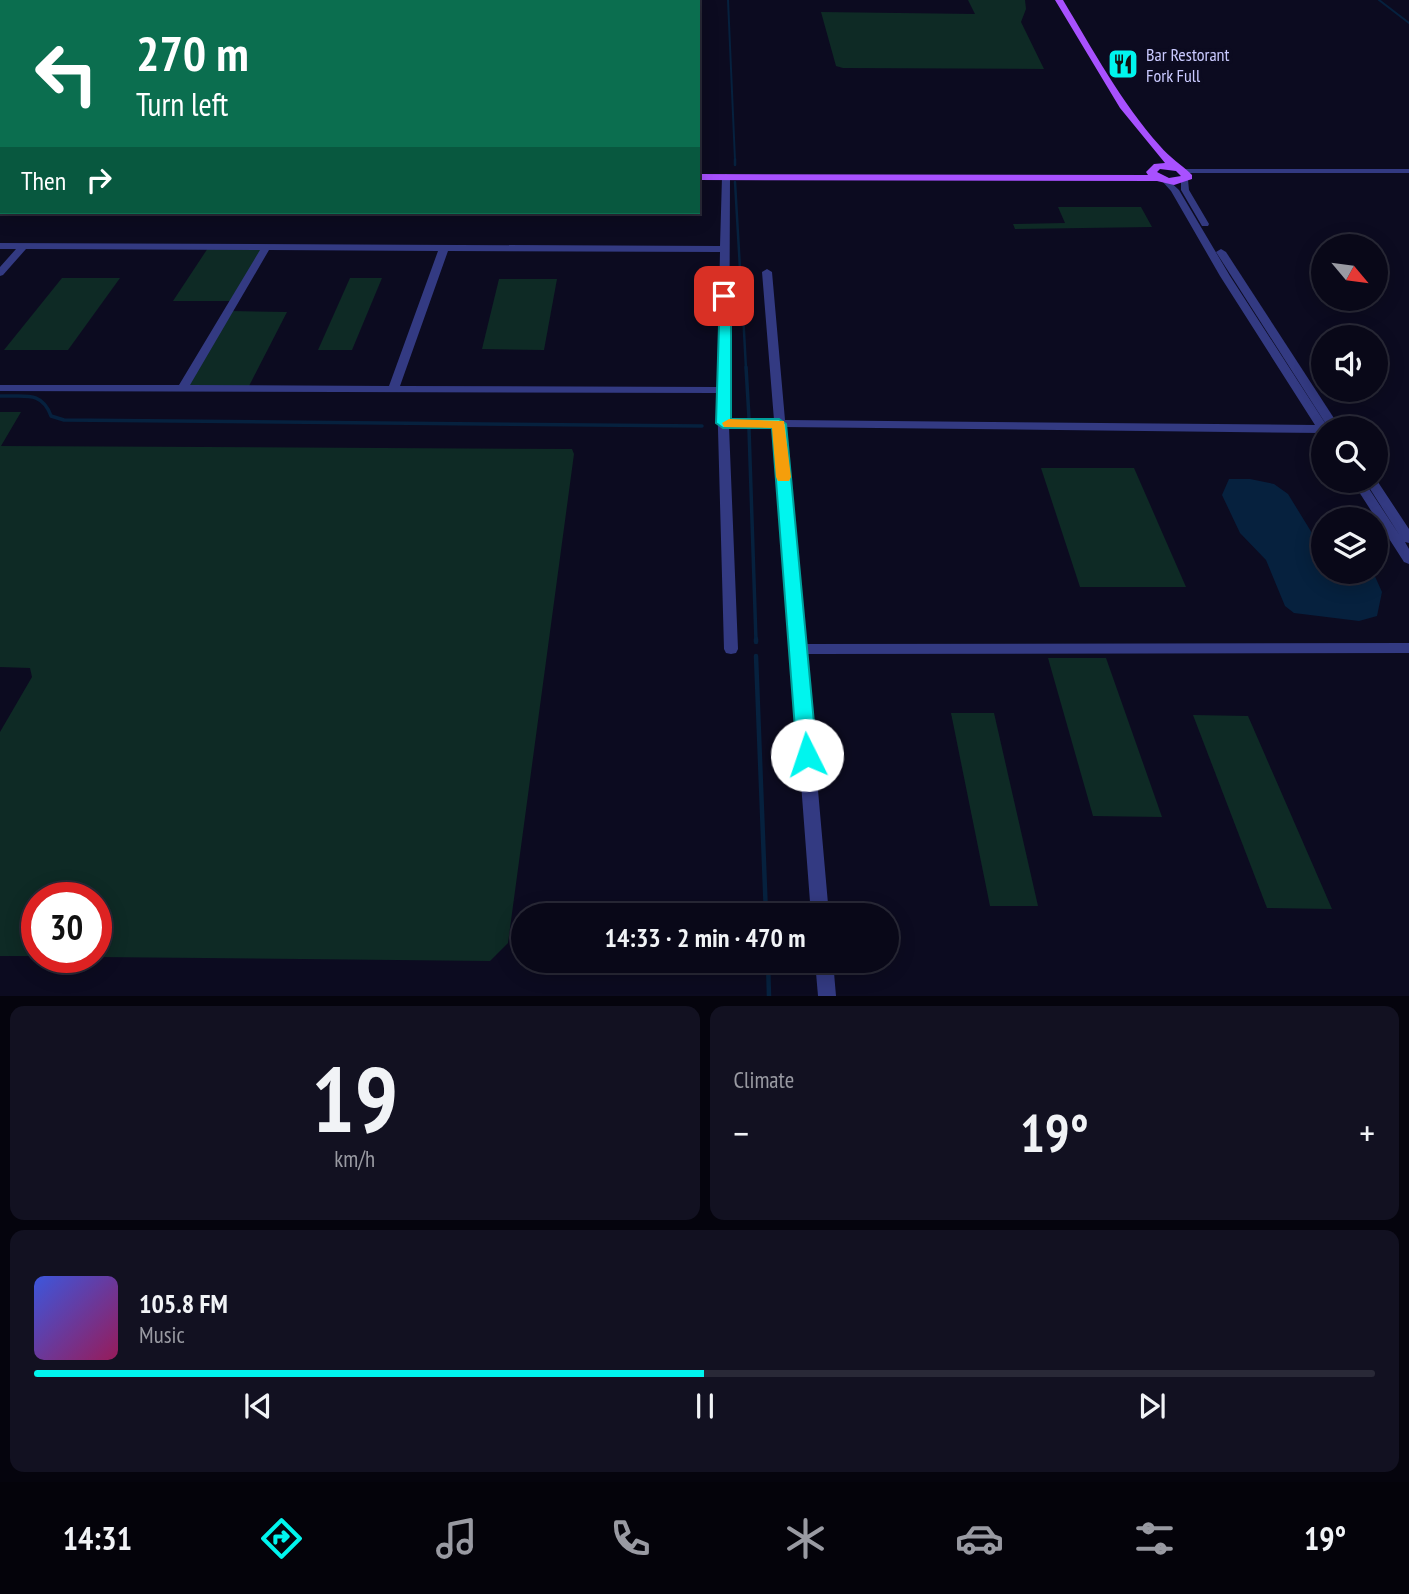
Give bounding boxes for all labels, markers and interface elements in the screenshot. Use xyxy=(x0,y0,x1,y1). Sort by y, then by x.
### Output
text: 270 m xyxy=(136,21,249,85)
icon: left xyxy=(21,28,112,119)
place label: Bar Restorant Fork Full xyxy=(1146,43,1229,87)
restaurant icon: Bar Restorant Fork Full xyxy=(1106,47,1140,81)
text: Turn left xyxy=(136,83,228,125)
icon: right xyxy=(80,161,118,199)
text: Then xyxy=(21,164,66,197)
north arrow xyxy=(1311,234,1388,312)
map controls xyxy=(1311,234,1388,584)
pin xyxy=(694,266,754,326)
icon: arrive xyxy=(705,277,743,315)
button: sound xyxy=(1311,325,1388,402)
button: search xyxy=(1311,416,1388,493)
button: layers xyxy=(1311,507,1388,584)
position arrow xyxy=(770,718,844,792)
speed limit sign: 30 xyxy=(21,882,112,973)
text: 14:33 · 2 min · 470 m xyxy=(605,921,805,954)
text: 19 xyxy=(311,1039,398,1157)
text: Climate xyxy=(734,1065,794,1094)
text: 19° xyxy=(1020,1099,1089,1166)
text: − xyxy=(734,1108,749,1157)
text: + xyxy=(1359,1108,1375,1157)
text: km/h xyxy=(334,1144,375,1173)
text: 105.8 FM xyxy=(139,1287,228,1320)
text: Music xyxy=(139,1320,185,1349)
icon: previous xyxy=(239,1387,277,1425)
icon: pause xyxy=(686,1387,724,1425)
icon: next xyxy=(1133,1387,1171,1425)
icon: directions xyxy=(257,1514,306,1563)
icon: music xyxy=(432,1514,481,1563)
icon: phone xyxy=(606,1514,655,1563)
icon: climate xyxy=(781,1514,830,1563)
icon: car xyxy=(955,1514,1004,1563)
icon: filters xyxy=(1130,1514,1179,1563)
text: 14:31 xyxy=(63,1517,132,1559)
text: 19° xyxy=(1304,1517,1346,1559)

